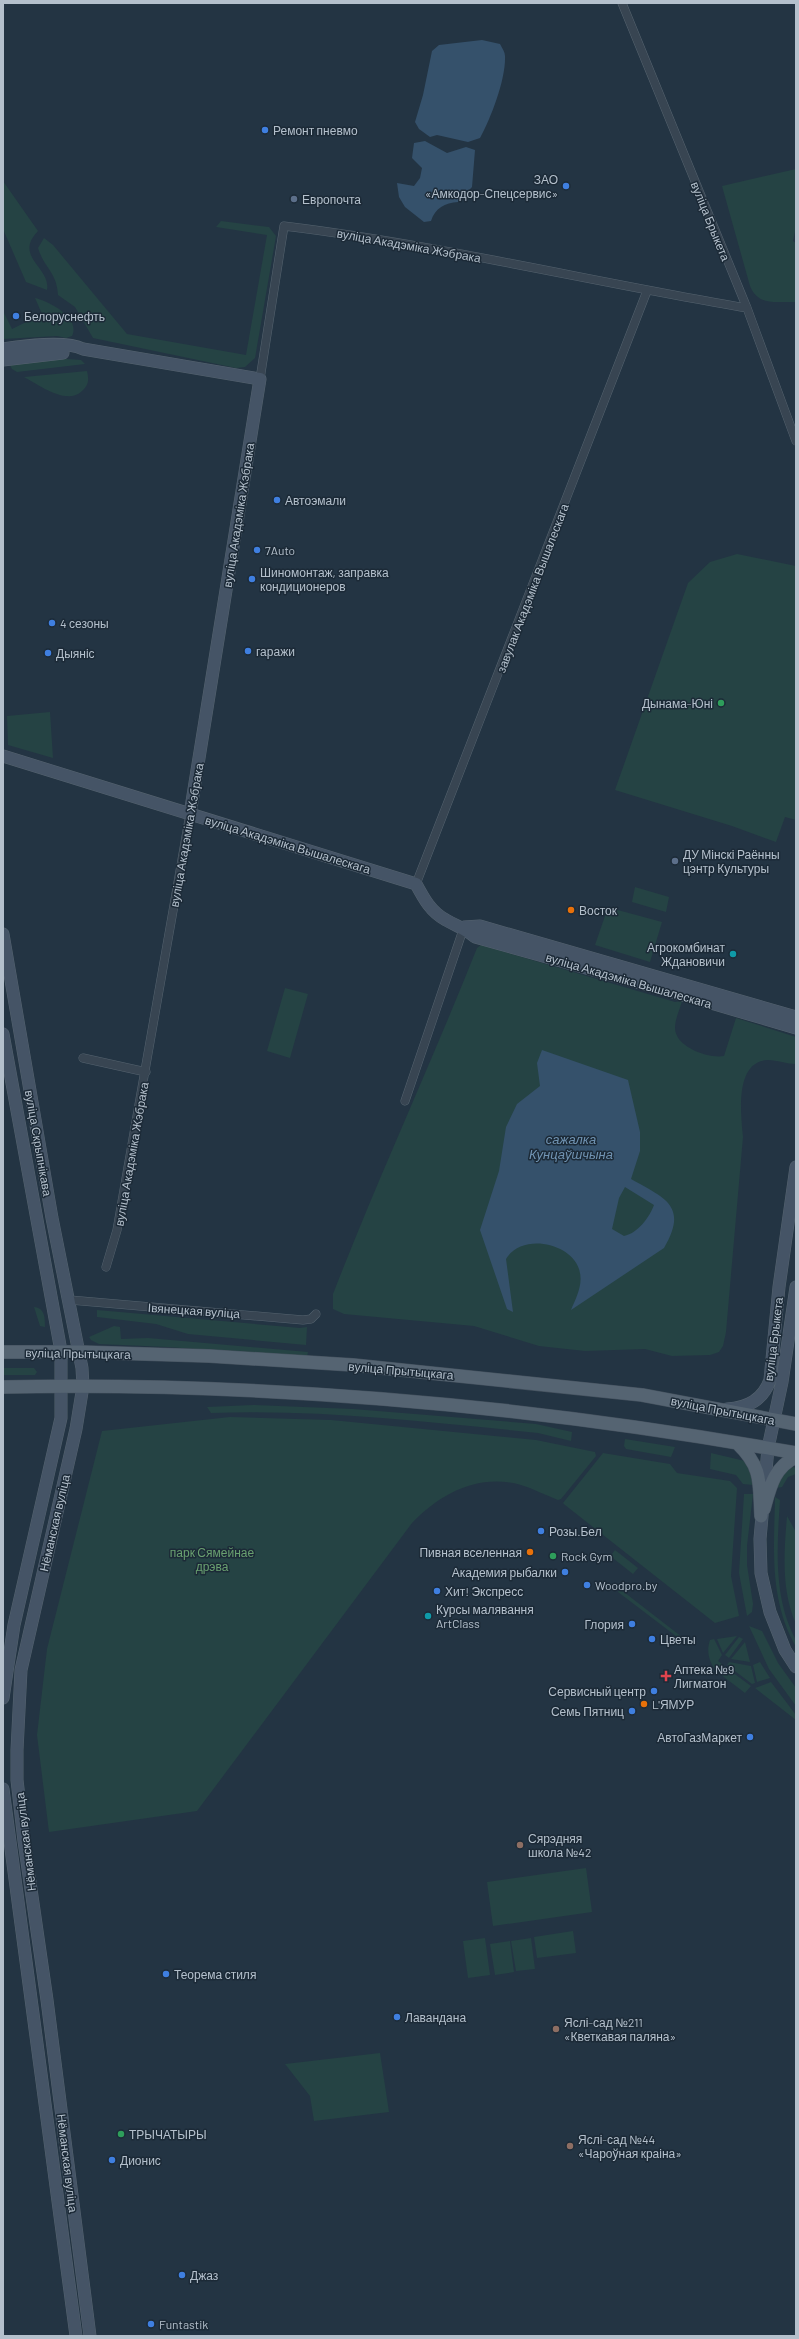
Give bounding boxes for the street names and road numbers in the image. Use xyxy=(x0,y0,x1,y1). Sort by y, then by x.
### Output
street label: вуліца Брыкета xyxy=(688,179,733,263)
street label: вуліца Акадэміка Жэбрака xyxy=(336,225,482,266)
street label: вуліца Акадэміка Жэбрака xyxy=(220,441,257,588)
street label: завулак Акадэміка Вышалескага xyxy=(493,501,572,675)
street label: вуліца Акадэміка Жэбрака xyxy=(166,762,207,908)
street label: вуліца Акадэміка Вышалескага xyxy=(203,812,373,877)
street label: вуліца Акадэміка Вышалескага xyxy=(544,950,714,1011)
street label: вуліца Акадэміка Жэбрака xyxy=(111,1081,152,1227)
street label: вуліца Скрыпнікава xyxy=(22,1089,55,1198)
street label: вуліца Брыкета xyxy=(761,1296,786,1382)
street label: Івянецкая вуліца xyxy=(147,1300,241,1321)
street label: вуліца Прытыцкага xyxy=(25,1345,131,1362)
street label: вуліца Прытыцкага xyxy=(348,1358,454,1383)
street label: вуліца Прытыцкага xyxy=(670,1393,776,1428)
street label: Нёманская вуліца xyxy=(36,1473,73,1573)
street label: Нёманская вуліца xyxy=(12,1792,39,1892)
street label: Нёманская вуліца xyxy=(54,2113,81,2213)

